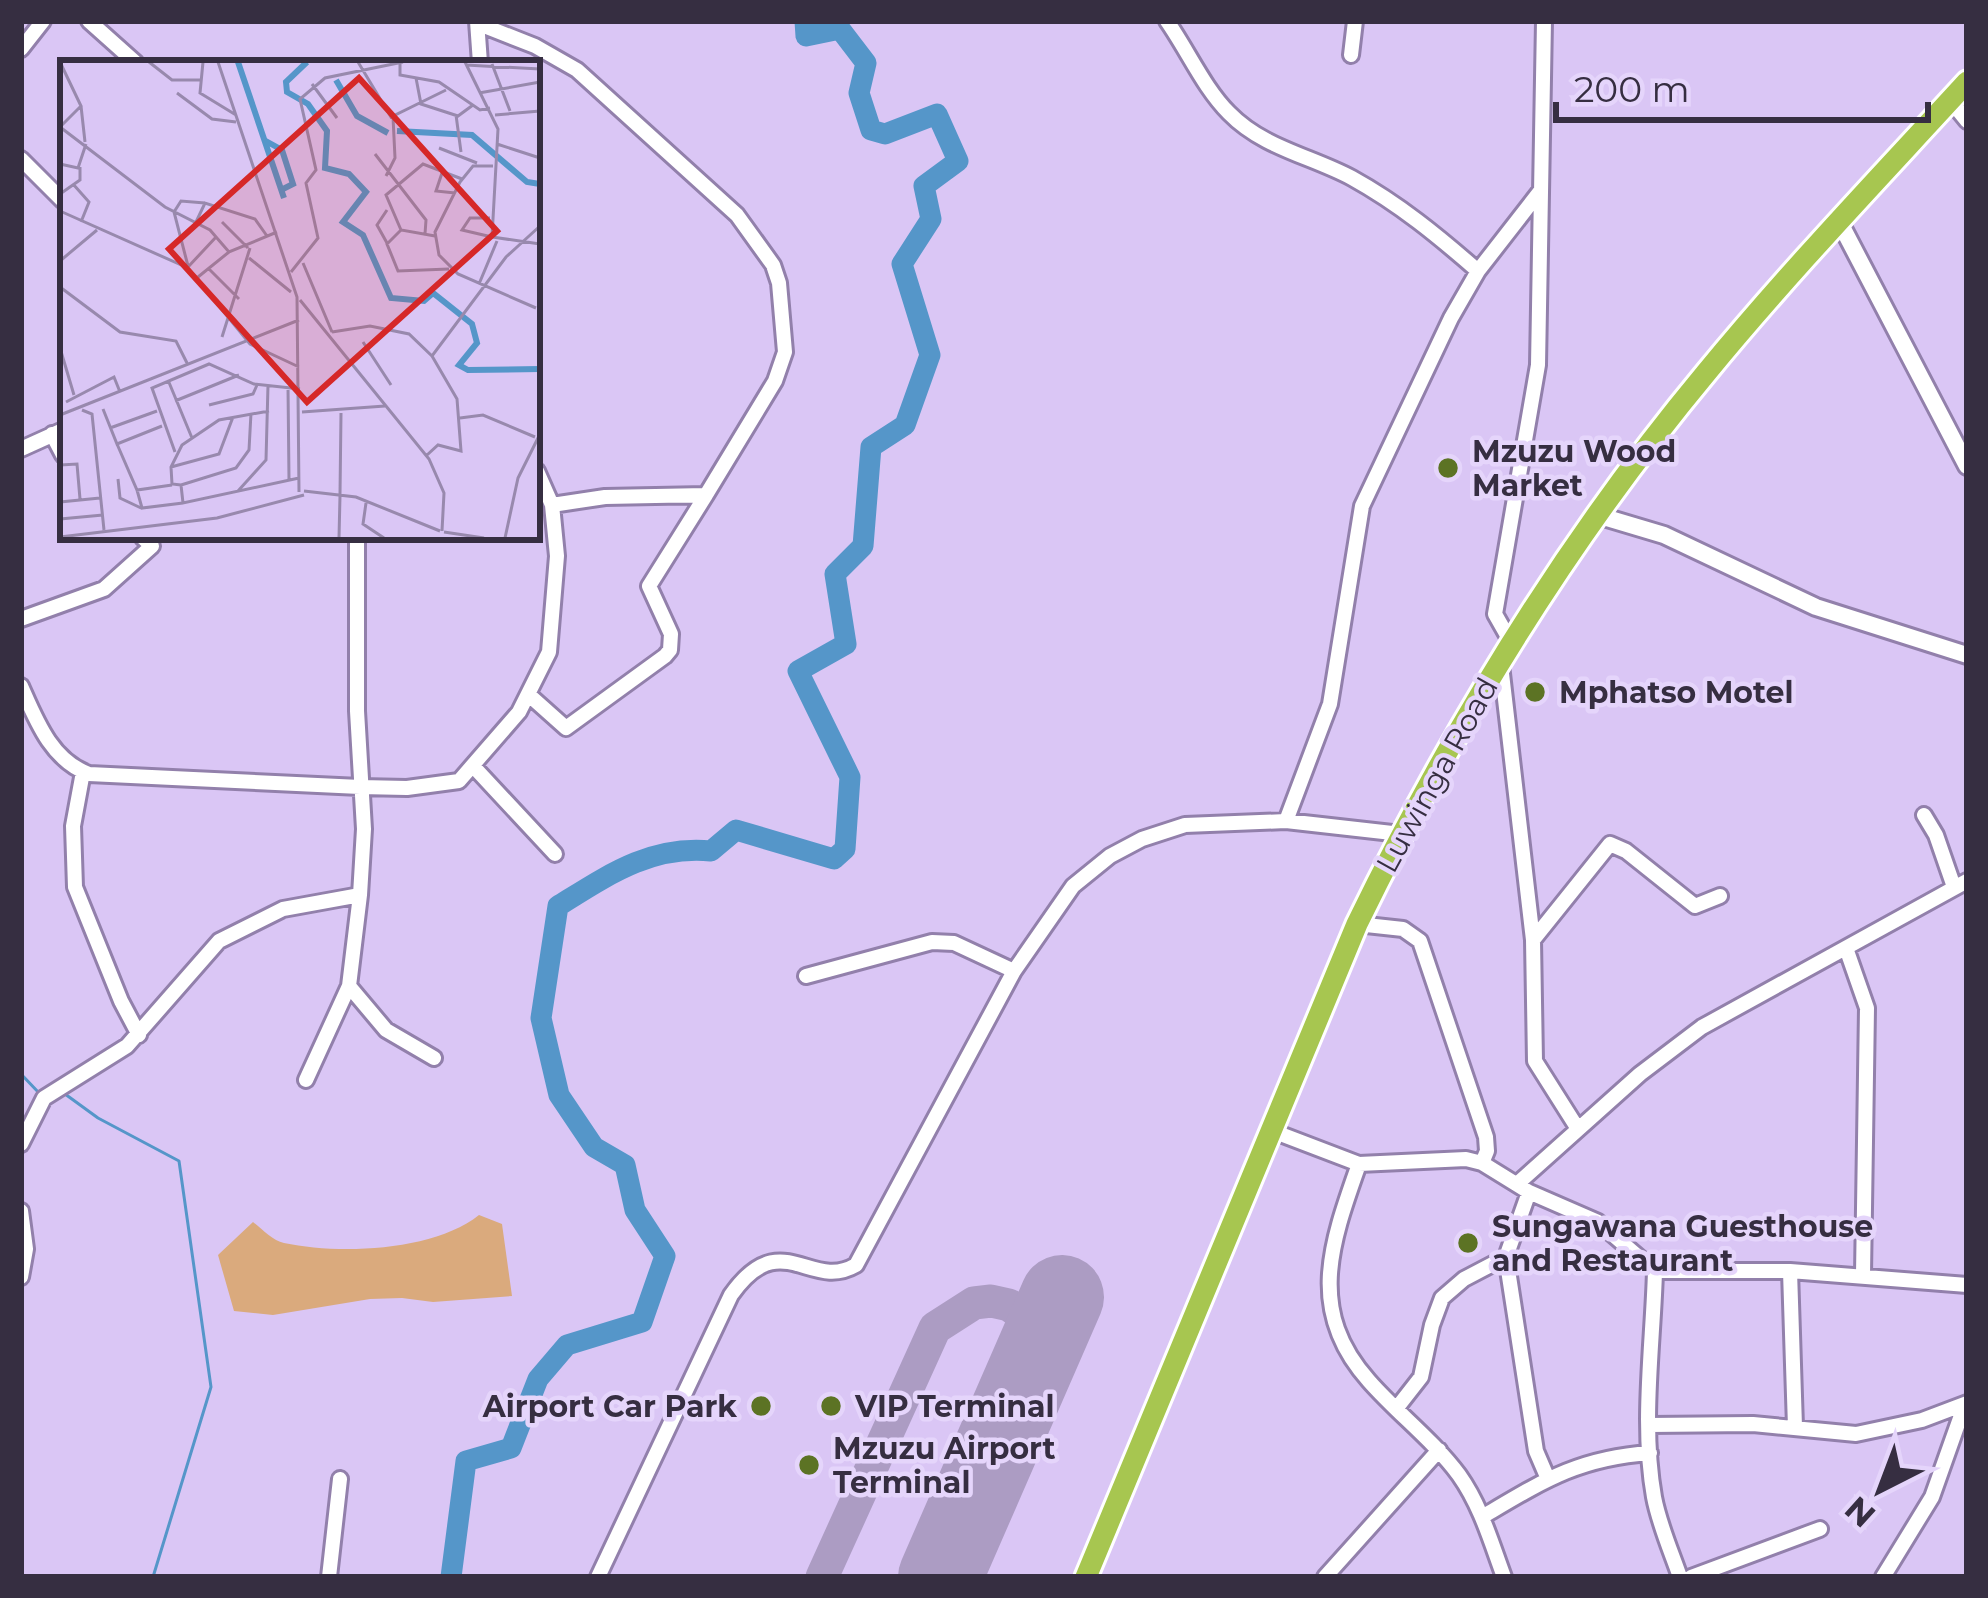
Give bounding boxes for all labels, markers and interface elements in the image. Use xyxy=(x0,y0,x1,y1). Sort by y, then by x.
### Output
scale bar xyxy=(1556,48,1928,122)
inset map xyxy=(60,60,540,540)
text: 200 m xyxy=(1574,67,1690,111)
place label: Mzuzu Wood Market xyxy=(1472,433,1676,504)
marker: Mzuzu Wood Market xyxy=(1435,455,1461,481)
street label: Luwinga Road xyxy=(1368,671,1506,879)
place label: Mphatso Motel xyxy=(1559,674,1794,711)
marker: Mphatso Motel xyxy=(1522,679,1548,705)
place label: Sungawana Guesthouse and Restaurant xyxy=(1492,1208,1873,1279)
marker: Sungawana Guesthouse and Restaurant xyxy=(1455,1230,1481,1256)
place label: Airport Car Park xyxy=(482,1388,737,1425)
place label: VIP Terminal xyxy=(854,1388,1055,1425)
marker: Airport Car Park xyxy=(748,1393,774,1419)
marker: VIP Terminal xyxy=(818,1393,844,1419)
place label: Mzuzu Airport Terminal xyxy=(833,1430,1056,1501)
north arrow xyxy=(1820,1430,1940,1550)
marker: Mzuzu Airport Terminal xyxy=(796,1452,822,1478)
text: N xyxy=(1837,1489,1883,1536)

